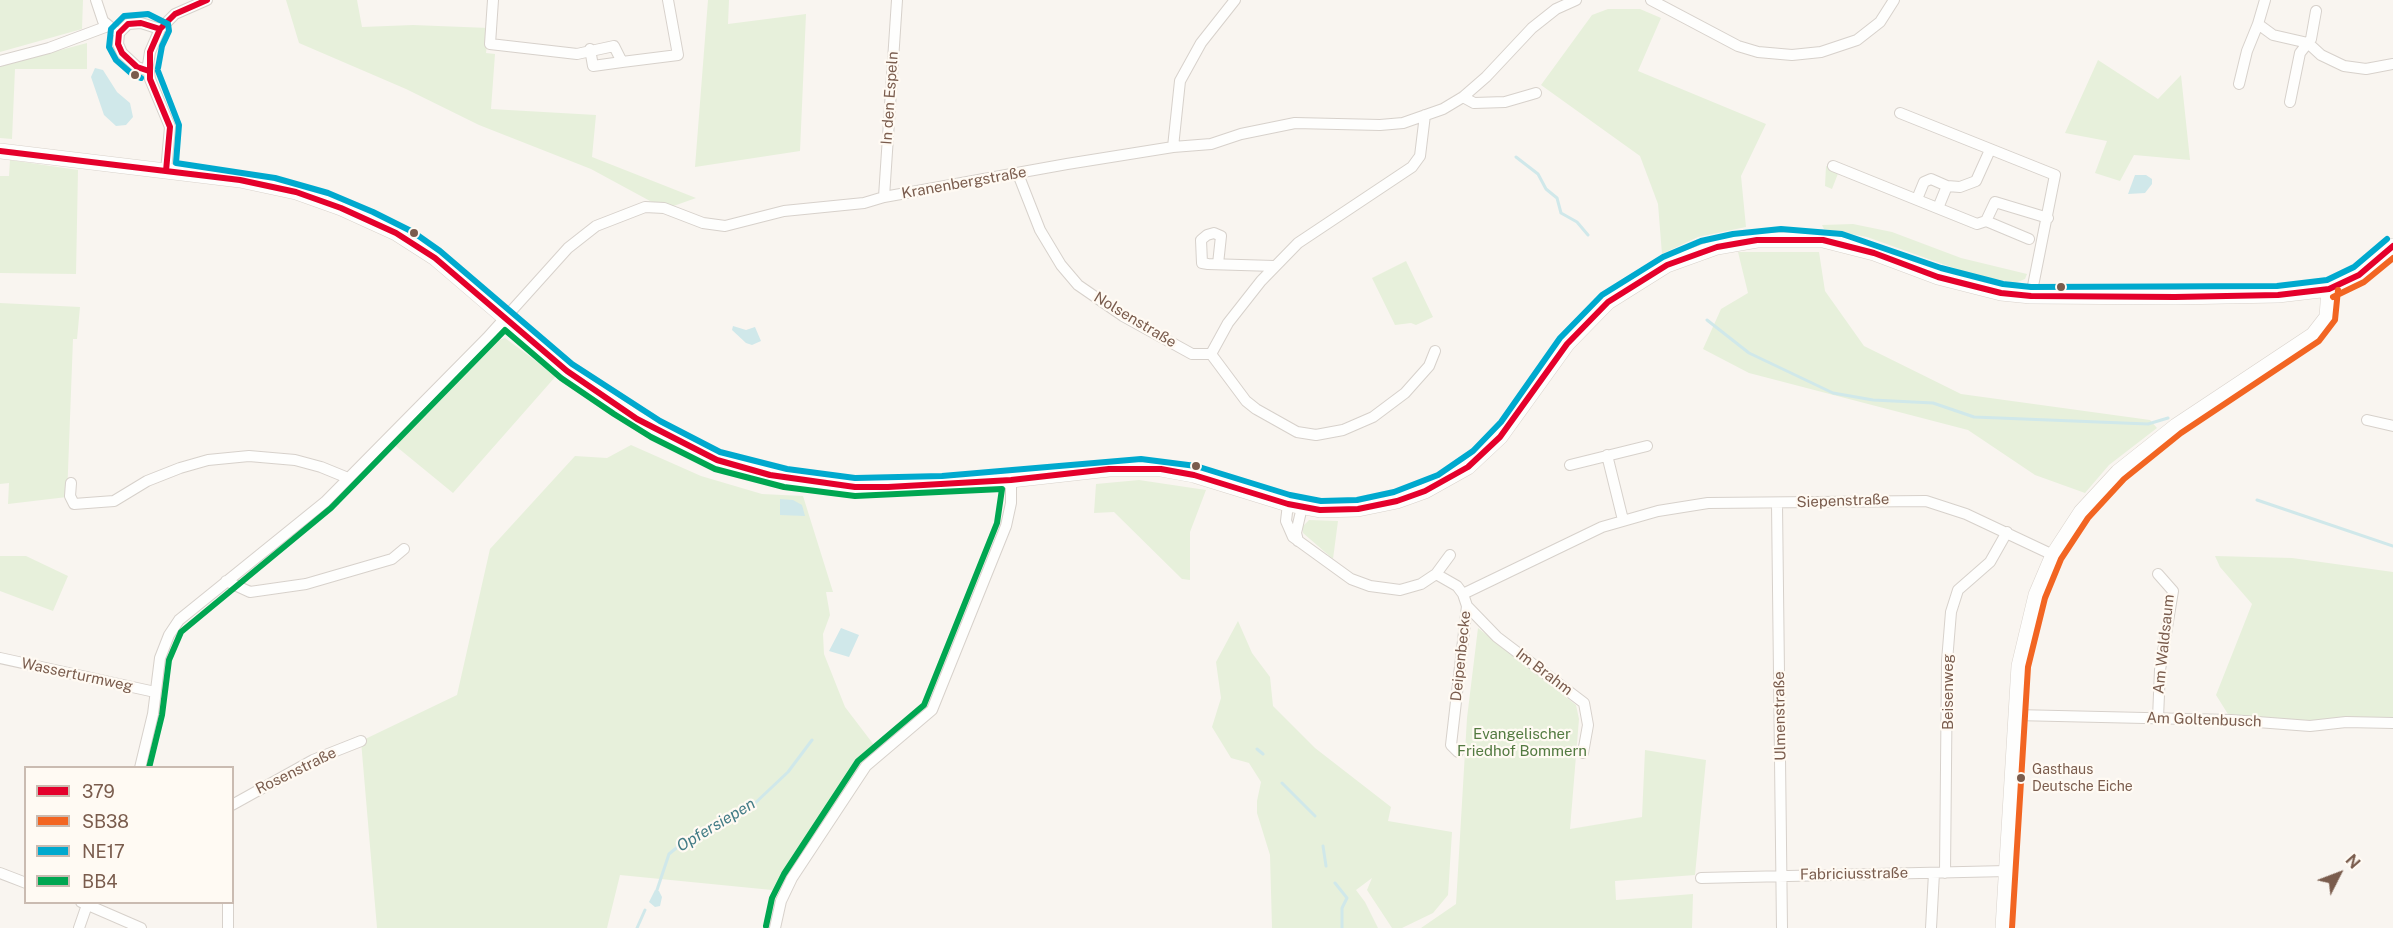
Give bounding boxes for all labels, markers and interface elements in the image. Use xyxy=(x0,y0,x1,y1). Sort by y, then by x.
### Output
street label: In den Espeln xyxy=(878,51,902,145)
unlabelled marker xyxy=(129,69,141,81)
street label: Kranenbergstraße xyxy=(900,163,1028,203)
unlabelled marker xyxy=(408,227,420,239)
unlabelled marker xyxy=(2055,281,2067,293)
street label: Nolsenstraße xyxy=(1090,288,1180,352)
unlabelled marker xyxy=(1190,460,1202,472)
street label: Siepenstraße xyxy=(1796,490,1890,512)
street label: Am Waldsaum xyxy=(2150,593,2178,695)
street label: Deipenbecke xyxy=(1447,610,1475,702)
street label: Im Brahm xyxy=(1512,645,1576,699)
street label: Wasserturmweg xyxy=(20,654,134,696)
street label: Beisenweg xyxy=(1939,654,1957,730)
street label: Ulmenstraße xyxy=(1770,671,1790,761)
street label: Am Goltenbusch xyxy=(2146,709,2262,731)
park label: Evangelischer Friedhof Bommern xyxy=(1457,725,1587,760)
street label: Rosenstraße xyxy=(253,744,339,798)
place label: Gasthaus Deutsche Eiche xyxy=(2032,762,2133,795)
legend xyxy=(24,766,234,904)
marker: Gasthaus Deutsche Eiche xyxy=(2015,772,2027,784)
text: 379 xyxy=(82,781,115,802)
water label: Opfersiepen xyxy=(673,794,759,856)
text: SB38 xyxy=(82,811,129,832)
text: NE17 xyxy=(82,841,125,862)
north arrow xyxy=(2309,844,2369,904)
text: N xyxy=(2341,851,2364,873)
street label: Fabriciusstraße xyxy=(1800,864,1908,884)
text: BB4 xyxy=(82,871,118,892)

